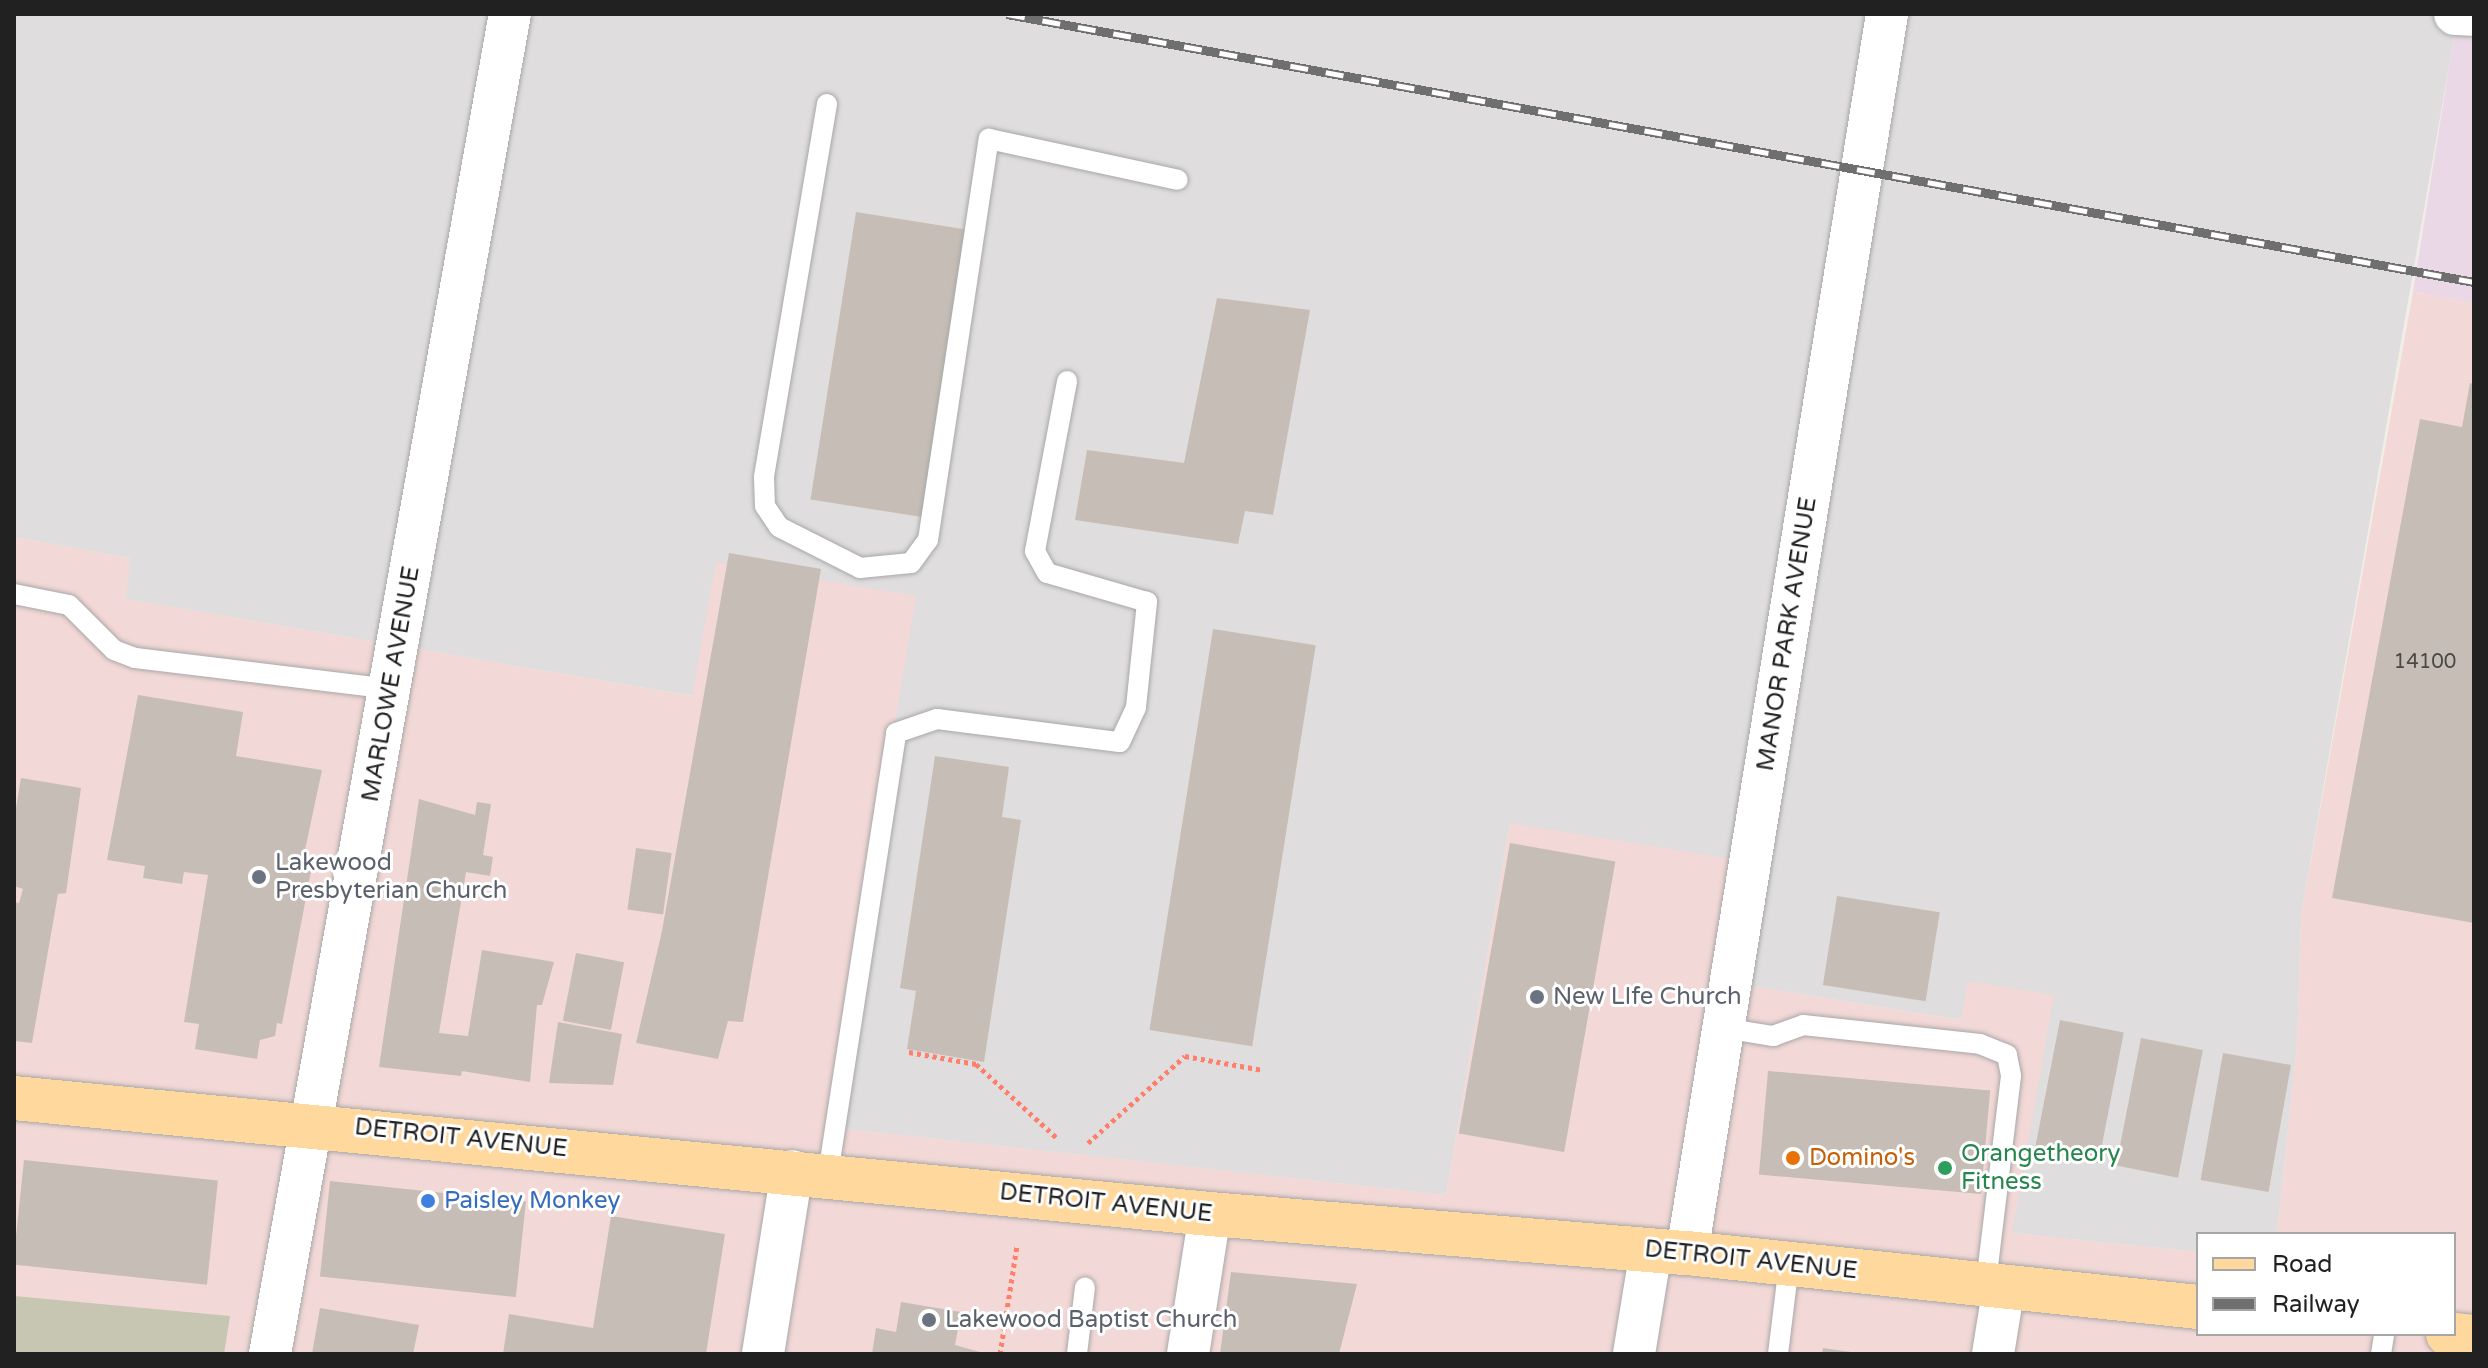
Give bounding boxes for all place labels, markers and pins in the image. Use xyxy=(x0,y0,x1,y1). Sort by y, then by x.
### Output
place label: Lakewood Presbyterian Church xyxy=(275,849,507,905)
marker: Lakewood Presbyterian Church xyxy=(250,868,268,886)
place label: New LIfe Church xyxy=(1553,983,1742,1011)
marker: New LIfe Church xyxy=(1528,988,1546,1006)
place label: Orangetheory Fitness xyxy=(1961,1140,2120,1196)
place label: Domino's xyxy=(1809,1144,1915,1172)
marker: Domino's xyxy=(1784,1149,1802,1167)
marker: Orangetheory Fitness xyxy=(1936,1159,1954,1177)
place label: Paisley Monkey xyxy=(444,1187,620,1215)
marker: Paisley Monkey xyxy=(419,1192,437,1210)
place label: Lakewood Baptist Church xyxy=(945,1306,1237,1334)
marker: Lakewood Baptist Church xyxy=(920,1311,938,1329)

